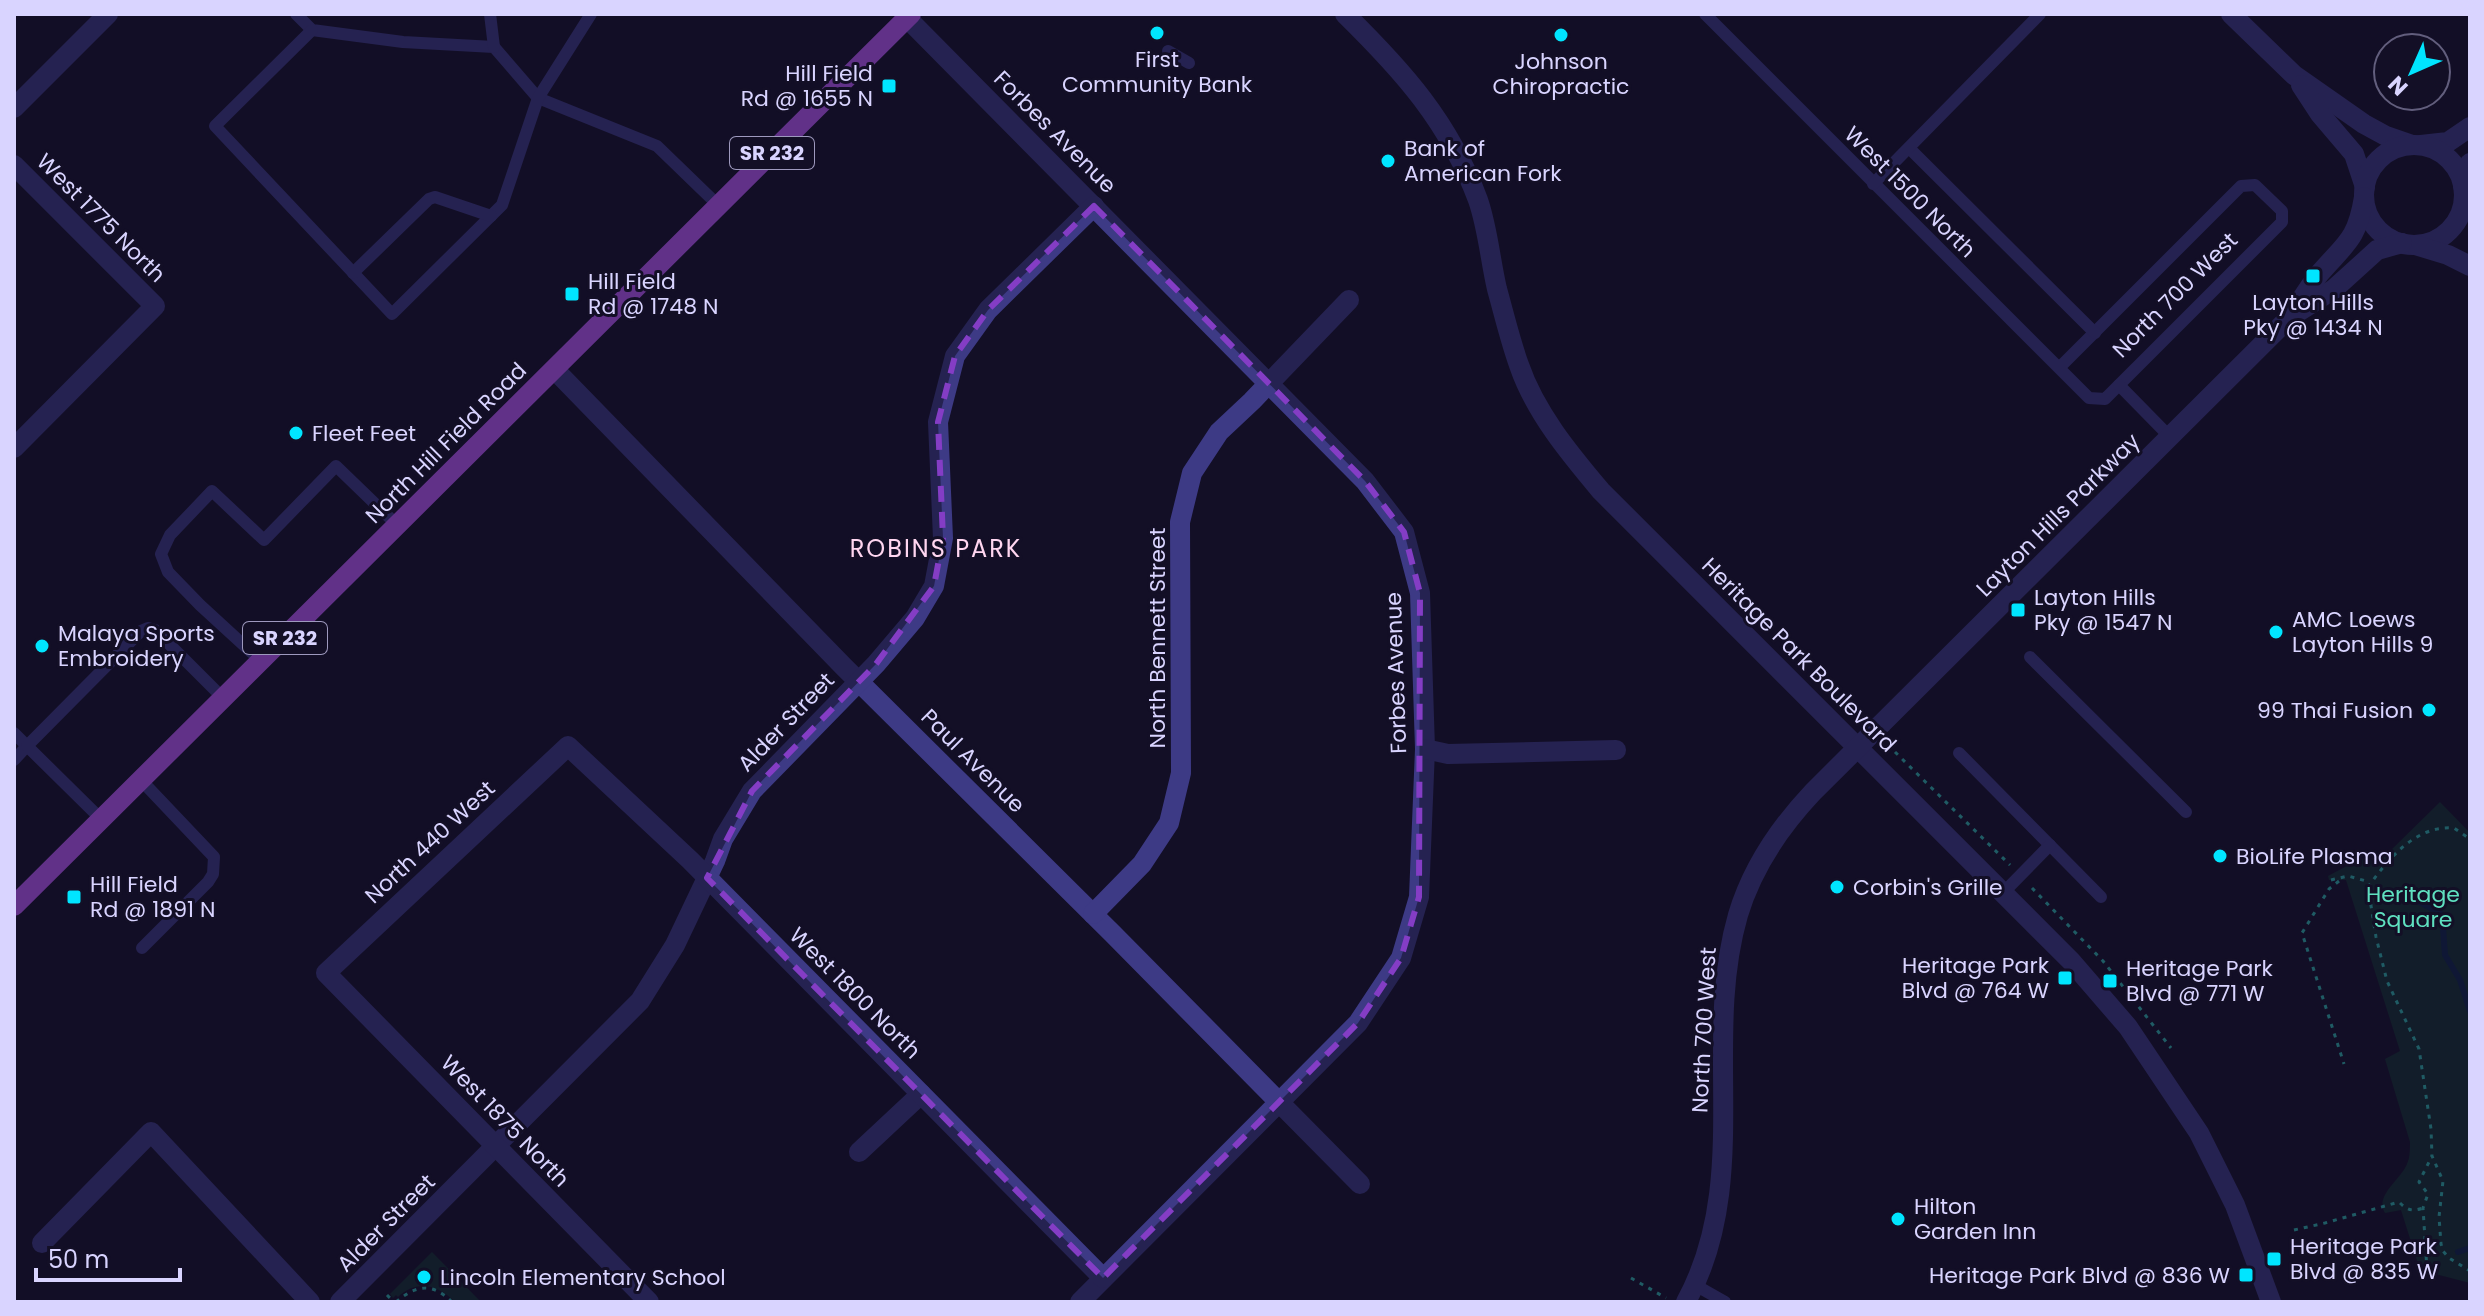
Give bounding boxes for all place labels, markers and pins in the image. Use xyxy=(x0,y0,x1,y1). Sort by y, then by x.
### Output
marker: First Community Bank xyxy=(1148,24,1166,42)
marker: Johnson Chiropractic xyxy=(1552,26,1570,44)
place label: First Community Bank xyxy=(1062,44,1253,100)
place label: Johnson Chiropractic xyxy=(1493,46,1629,102)
place label: Hill Field Rd @ 1655 N xyxy=(741,58,873,114)
marker: Hill Field Rd @ 1655 N xyxy=(880,77,898,95)
place label: Bank of American Fork xyxy=(1404,133,1562,189)
marker: Bank of American Fork xyxy=(1379,152,1397,170)
place label: Hill Field Rd @ 1748 N xyxy=(588,266,718,322)
marker: Layton Hills Pky @ 1434 N xyxy=(2304,267,2322,285)
marker: Hill Field Rd @ 1748 N xyxy=(563,285,581,303)
place label: Layton Hills Pky @ 1434 N xyxy=(2243,287,2383,343)
place label: Fleet Feet xyxy=(312,418,416,449)
marker: Fleet Feet xyxy=(287,424,305,442)
place label: Layton Hills Pky @ 1547 N xyxy=(2034,582,2173,638)
marker: Layton Hills Pky @ 1547 N xyxy=(2009,601,2027,619)
place label: AMC Loews Layton Hills 9 xyxy=(2292,604,2433,660)
place label: Malaya Sports Embroidery xyxy=(58,618,215,674)
marker: AMC Loews Layton Hills 9 xyxy=(2267,623,2285,641)
marker: Malaya Sports Embroidery xyxy=(33,637,51,655)
place label: 99 Thai Fusion xyxy=(2257,695,2413,726)
marker: 99 Thai Fusion xyxy=(2420,701,2438,719)
place label: BioLife Plasma xyxy=(2236,841,2393,872)
marker: BioLife Plasma xyxy=(2211,847,2229,865)
place label: Hill Field Rd @ 1891 N xyxy=(90,869,215,925)
place label: Corbin's Grille xyxy=(1853,872,2003,903)
marker: Corbin's Grille xyxy=(1828,878,1846,896)
marker: Hill Field Rd @ 1891 N xyxy=(65,888,83,906)
place label: Heritage Park Blvd @ 764 W xyxy=(1902,950,2050,1006)
place label: Heritage Park Blvd @ 771 W xyxy=(2126,953,2274,1009)
marker: Heritage Park Blvd @ 764 W xyxy=(2056,969,2074,987)
marker: Heritage Park Blvd @ 771 W xyxy=(2101,972,2119,990)
place label: Hilton Garden Inn xyxy=(1914,1191,2036,1247)
marker: Hilton Garden Inn xyxy=(1889,1210,1907,1228)
place label: Heritage Park Blvd @ 835 W xyxy=(2290,1231,2438,1287)
marker: Heritage Park Blvd @ 835 W xyxy=(2265,1250,2283,1268)
place label: Heritage Park Blvd @ 836 W xyxy=(1929,1260,2230,1291)
place label: Lincoln Elementary School xyxy=(440,1262,726,1293)
marker: Heritage Park Blvd @ 836 W xyxy=(2237,1266,2255,1284)
marker: Lincoln Elementary School xyxy=(415,1268,433,1286)

